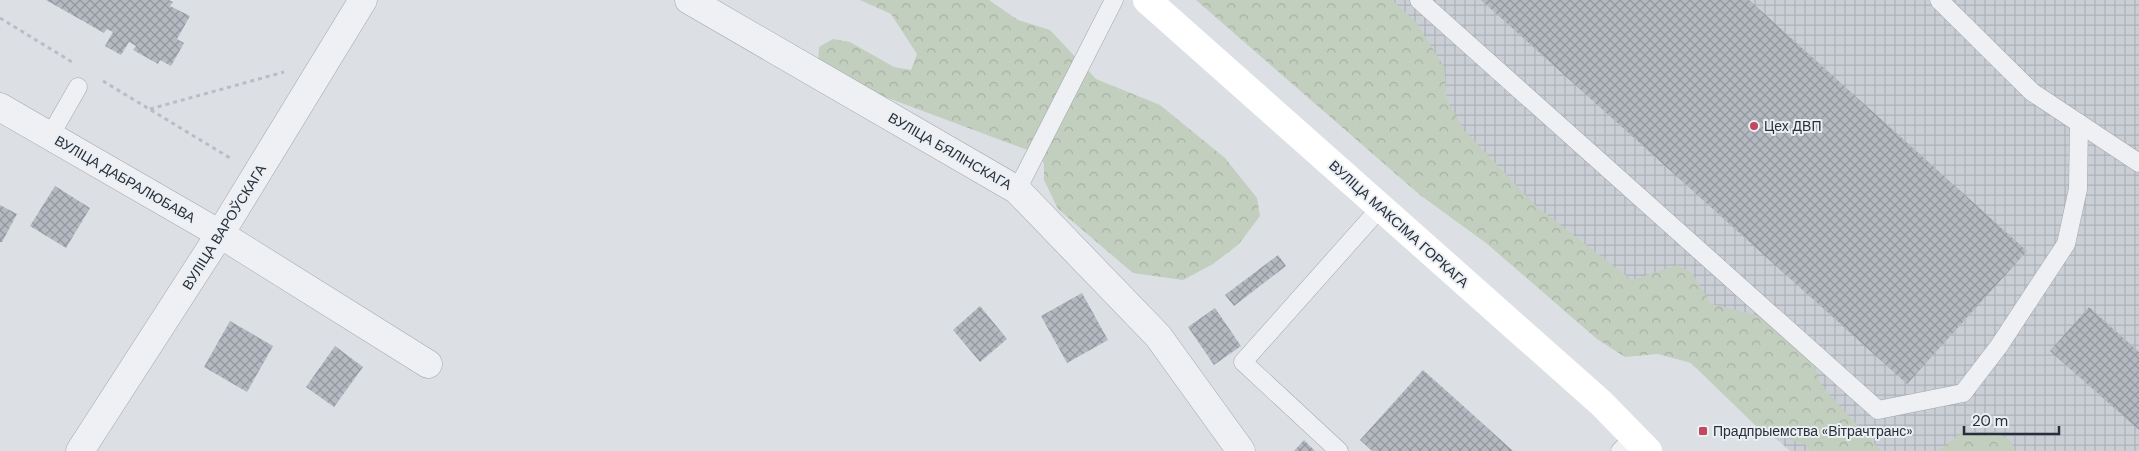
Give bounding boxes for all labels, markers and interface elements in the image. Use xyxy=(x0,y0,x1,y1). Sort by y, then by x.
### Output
street label: ВУЛІЦА БЯЛІНСКАГА xyxy=(885,108,1016,194)
place label: Цех ДВП xyxy=(1764,117,1821,135)
marker: Цех ДВП xyxy=(1748,120,1760,132)
street label: ВУЛІЦА ДАБРАЛЮБАВА xyxy=(51,131,199,227)
street label: ВУЛІЦА МАКСІМА ГОРКАГА xyxy=(1325,156,1473,292)
street label: ВУЛІЦА ВАРОЎСКАГА xyxy=(178,160,270,293)
scale bar xyxy=(1964,404,2059,436)
text: 20 m xyxy=(1972,411,2008,431)
place label: Прадпрыемства «Вітрачтранс» xyxy=(1713,422,1913,440)
marker: Прадпрыемства «Вітрачтранс» xyxy=(1697,425,1709,437)

